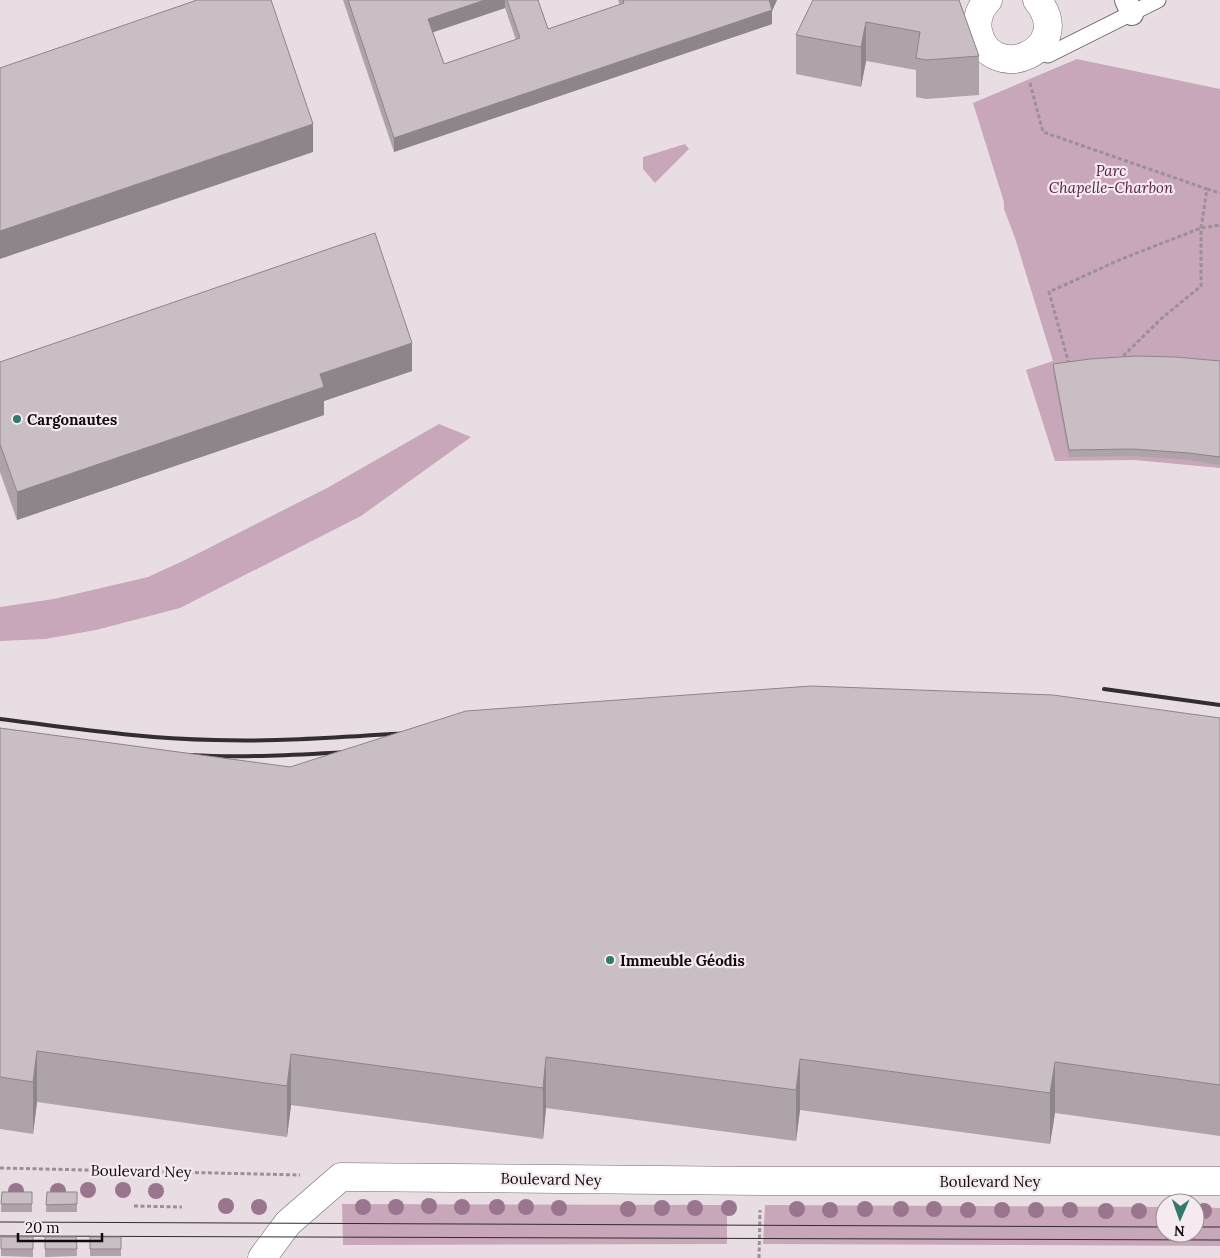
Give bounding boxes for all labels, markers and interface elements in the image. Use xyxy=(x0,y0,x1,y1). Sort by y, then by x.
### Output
park label: Parc Chapelle-Charbon xyxy=(1049,161,1174,197)
place label: Cargonautes xyxy=(27,410,117,429)
marker: Cargonautes xyxy=(11,413,23,425)
place label: Immeuble Géodis xyxy=(620,951,745,970)
marker: Immeuble Géodis xyxy=(604,954,616,966)
street label: Boulevard Ney xyxy=(90,1161,192,1181)
street label: Boulevard Ney xyxy=(500,1169,602,1189)
street label: Boulevard Ney xyxy=(940,1172,1041,1191)
north arrow xyxy=(1155,1193,1205,1243)
scale bar xyxy=(18,1210,101,1242)
text: 20 m xyxy=(25,1218,60,1237)
text: N xyxy=(1174,1222,1185,1240)

